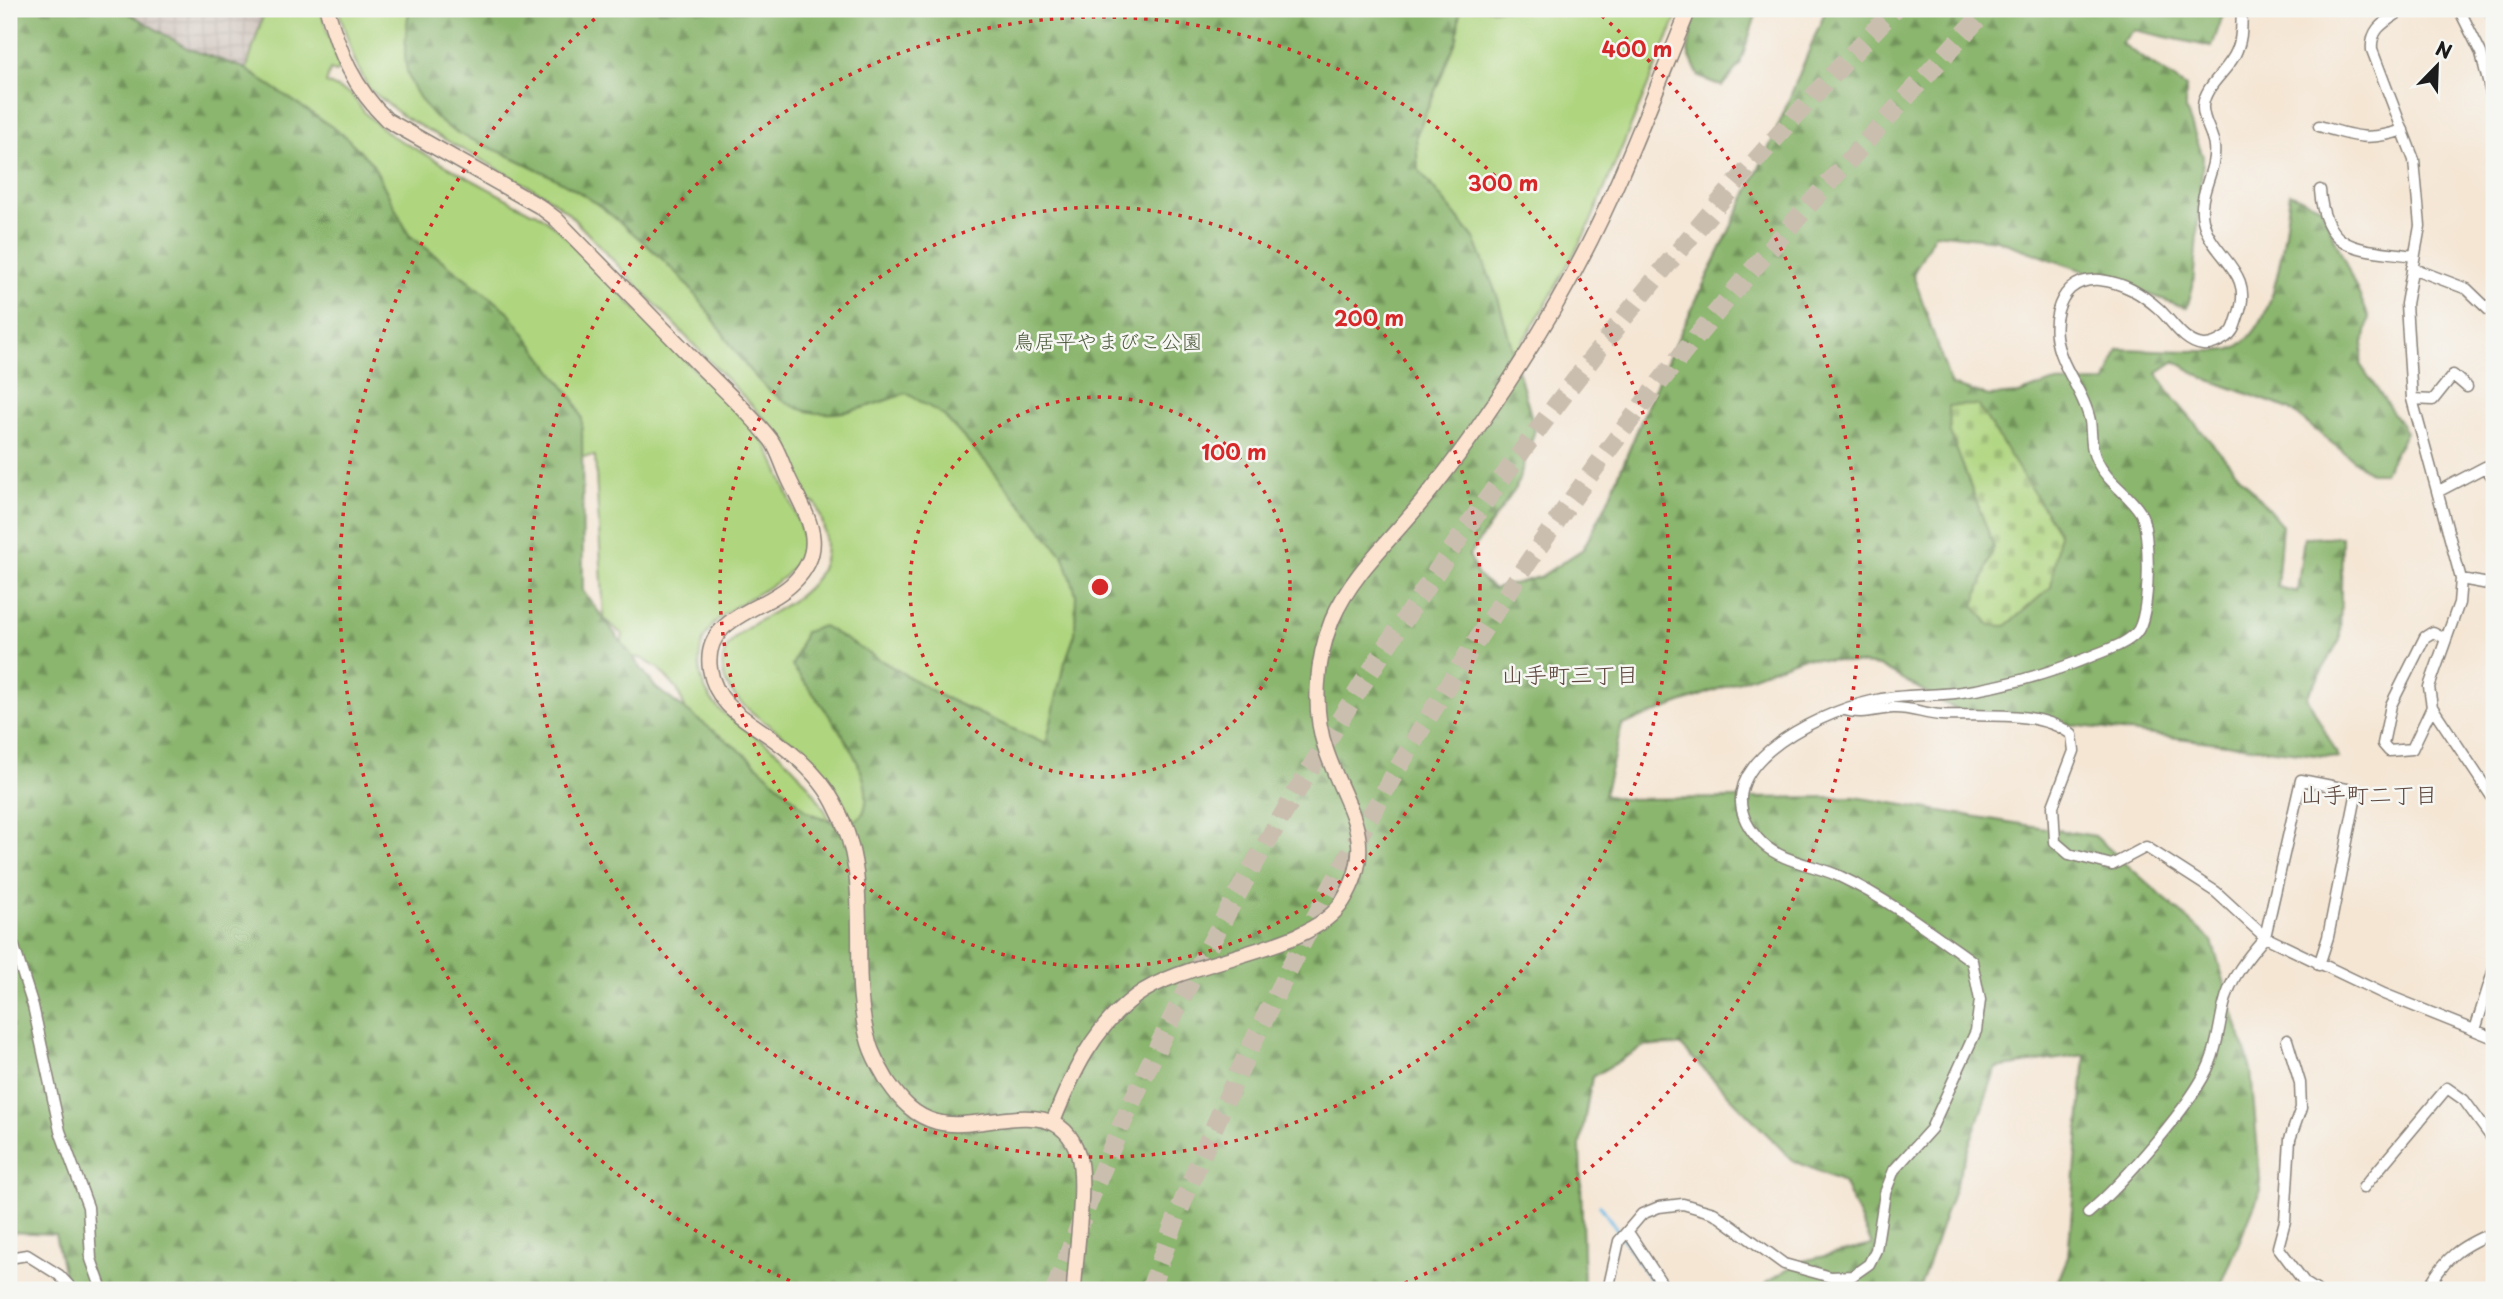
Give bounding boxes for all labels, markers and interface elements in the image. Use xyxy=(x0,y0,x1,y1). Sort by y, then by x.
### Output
text: 400 m xyxy=(1602,32,1672,64)
north arrow xyxy=(2402,32,2472,102)
text: N xyxy=(2432,34,2456,65)
text: 300 m xyxy=(1468,166,1538,198)
text: 200 m xyxy=(1334,301,1404,333)
park label: 鳥居平やまびこ公園 xyxy=(1014,324,1203,356)
text: 100 m xyxy=(1201,435,1267,467)
centre of rings xyxy=(1088,575,1112,599)
district label: 山手町三丁目 xyxy=(1501,656,1639,691)
district label: 山手町二丁目 xyxy=(2300,776,2438,811)

